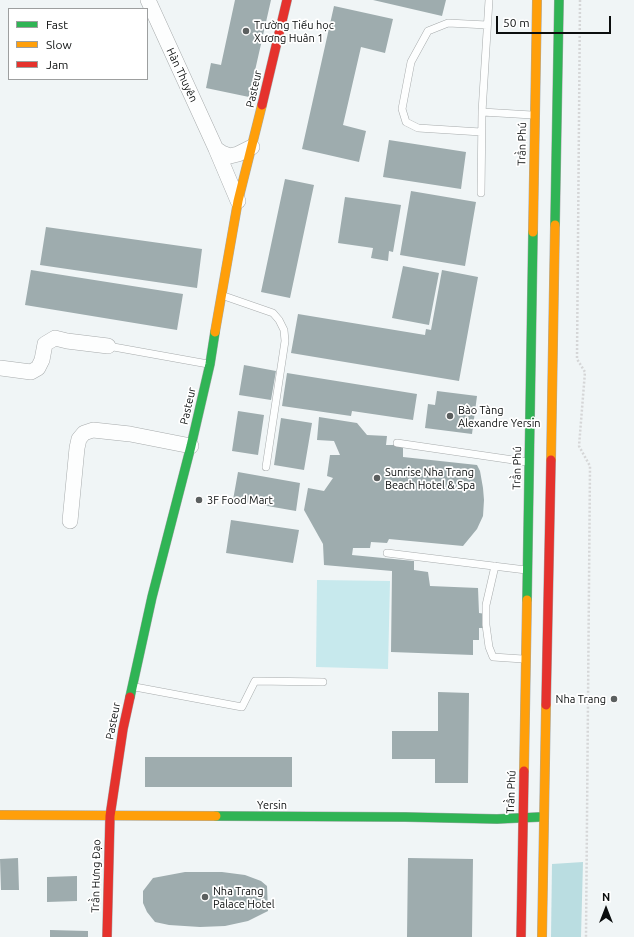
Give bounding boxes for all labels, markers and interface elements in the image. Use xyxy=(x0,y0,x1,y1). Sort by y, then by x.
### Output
legend xyxy=(8,8,148,80)
scale bar xyxy=(498,8,613,34)
text: 50 m xyxy=(503,16,530,29)
text: Fast xyxy=(46,18,68,31)
place label: Trường Tiểu học Xương Huân 1 xyxy=(254,18,334,44)
marker: Trường Tiểu học Xương Huân 1 xyxy=(241,26,251,36)
text: Slow xyxy=(46,38,72,51)
street label: Hàn Thuyên xyxy=(164,46,200,104)
text: Jam xyxy=(46,58,68,71)
street label: Pasteur xyxy=(243,69,265,109)
street label: Trần Phú xyxy=(515,122,529,166)
street label: Pasteur xyxy=(177,386,199,426)
place label: Bào Tàng Alexandre Yersin xyxy=(458,403,541,429)
marker: Bào Tàng Alexandre Yersin xyxy=(445,411,455,421)
street label: Trần Phú xyxy=(510,446,524,490)
place label: Sunrise Nha Trang Beach Hotel & Spa xyxy=(385,465,475,491)
marker: Sunrise Nha Trang Beach Hotel & Spa xyxy=(372,473,382,483)
place label: 3F Food Mart xyxy=(207,493,273,507)
marker: 3F Food Mart xyxy=(194,495,204,505)
place label: Nha Trang xyxy=(556,692,606,706)
marker: Nha Trang xyxy=(609,694,619,704)
street label: Pasteur xyxy=(103,701,123,741)
street label: Trần Phú xyxy=(504,770,518,814)
street label: Yersin xyxy=(257,798,287,812)
street label: Trần Hưng Đạo xyxy=(89,839,103,913)
place label: Nha Trang Palace Hotel xyxy=(213,884,275,910)
north arrow xyxy=(586,889,626,929)
text: N xyxy=(602,891,610,903)
marker: Nha Trang Palace Hotel xyxy=(200,892,210,902)

